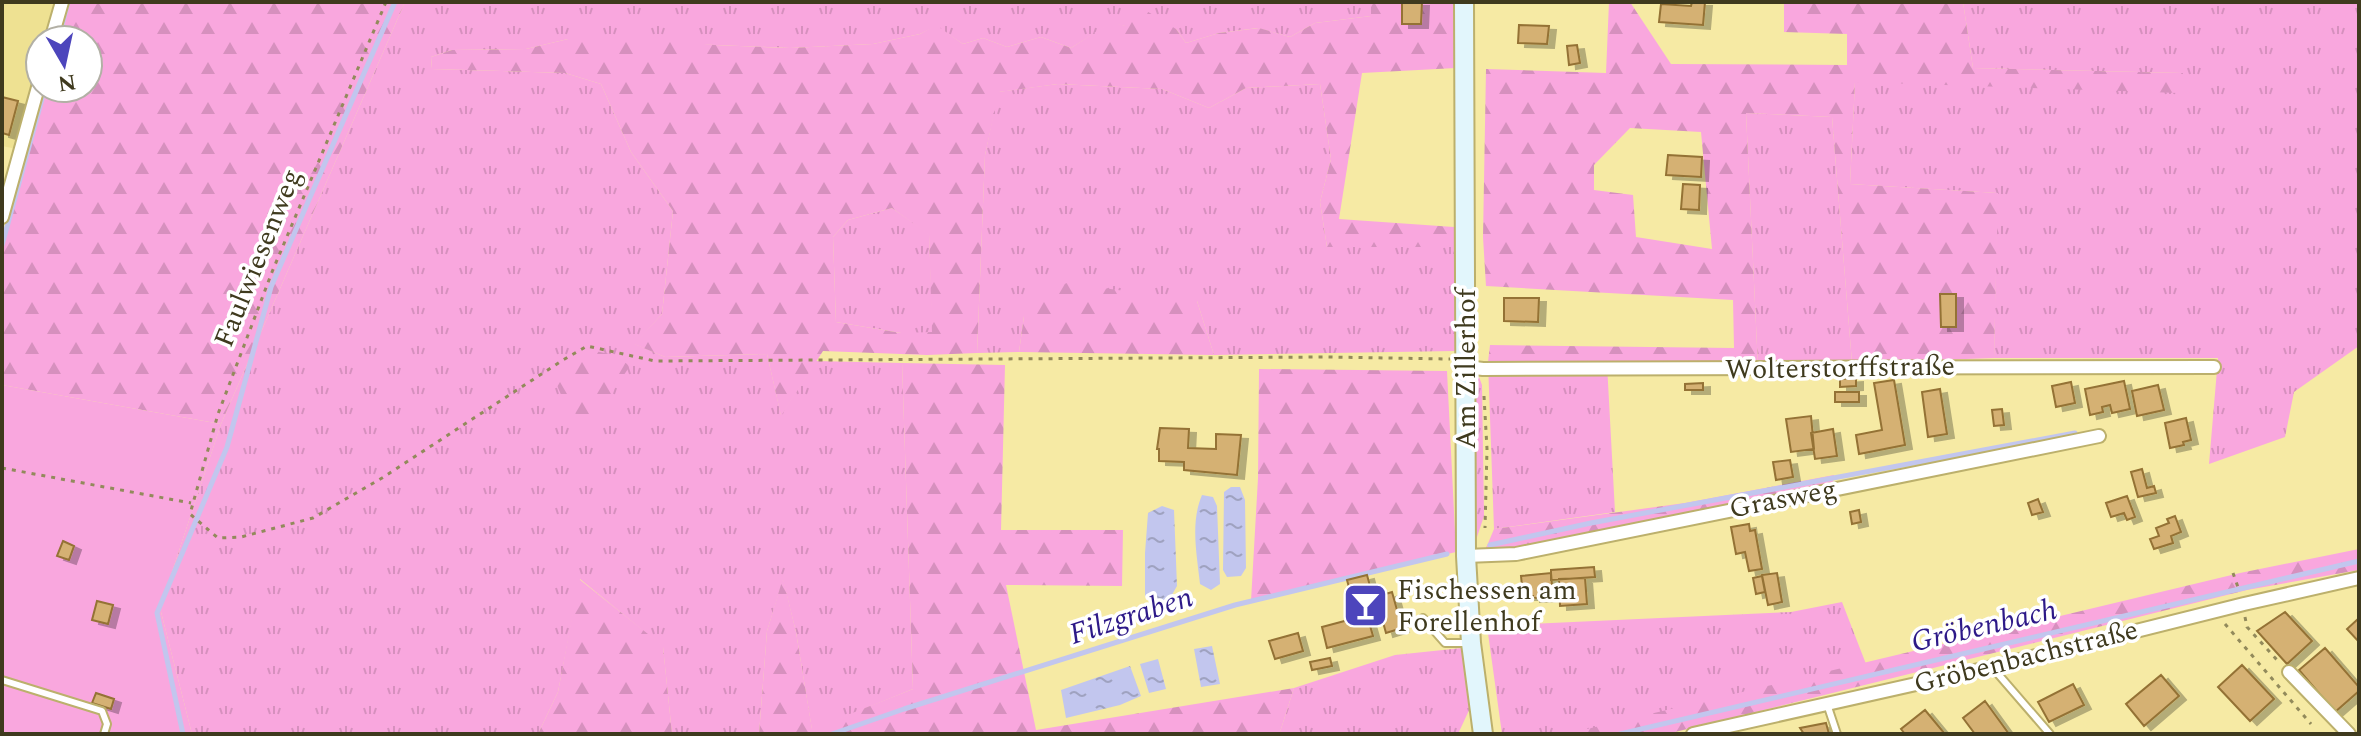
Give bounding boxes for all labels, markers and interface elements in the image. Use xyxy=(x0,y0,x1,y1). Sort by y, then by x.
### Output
north arrow xyxy=(24,24,104,104)
text: N xyxy=(55,65,78,100)
street label: Faulwiesenweg xyxy=(203,162,313,354)
street label: Am Zillerhof xyxy=(1445,286,1488,450)
street label: Wolterstorffstraße xyxy=(1725,344,1955,392)
street label: Grasweg xyxy=(1726,468,1840,530)
place label: Fischessen am Forellenhof xyxy=(1397,569,1577,644)
water label: Filzgraben xyxy=(1063,574,1199,658)
bar icon: Fischessen am Forellenhof xyxy=(1342,582,1390,630)
water label: Gröbenbach xyxy=(1907,587,2061,665)
street label: Gröbenbachstraße xyxy=(1909,608,2143,706)

